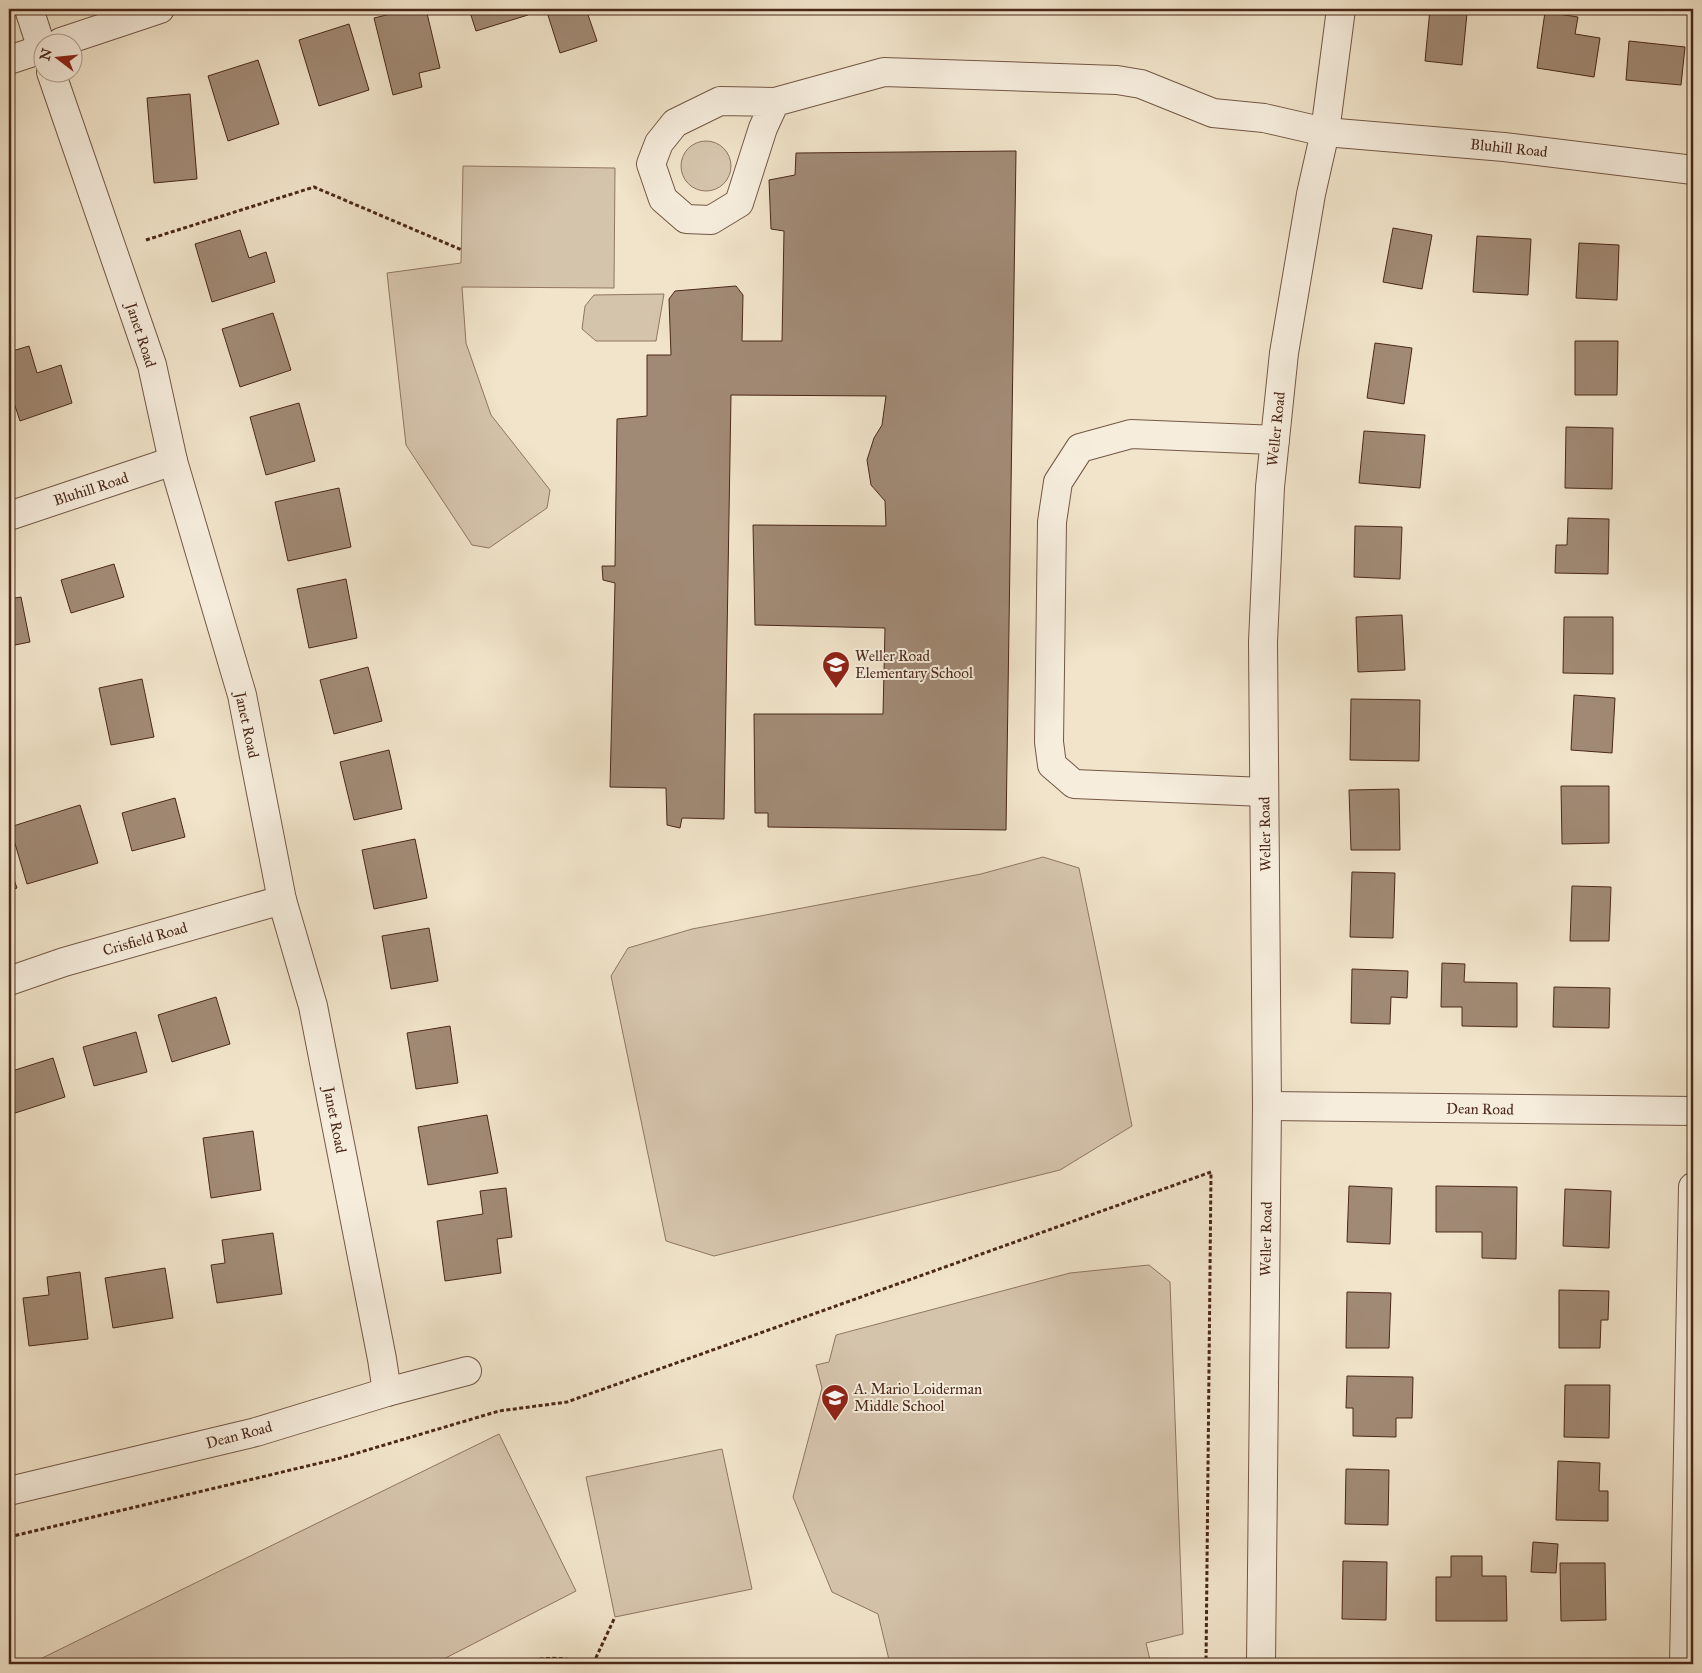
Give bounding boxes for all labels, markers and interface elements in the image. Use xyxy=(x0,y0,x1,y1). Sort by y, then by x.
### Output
north arrow xyxy=(32,32,82,82)
text: N xyxy=(36,46,56,63)
street label: Bluhill Road xyxy=(1469,135,1549,161)
street label: Janet Road xyxy=(121,298,160,370)
street label: Weller Road xyxy=(1263,390,1289,467)
street label: Bluhill Road xyxy=(51,468,131,510)
place label: Weller Road Elementary School xyxy=(855,647,974,682)
school or university icon: Weller Road Elementary School xyxy=(821,650,851,689)
street label: Janet Road xyxy=(230,688,263,760)
street label: Weller Road xyxy=(1255,796,1275,872)
street label: Crisfield Road xyxy=(101,918,190,960)
street label: Janet Road xyxy=(318,1083,350,1155)
street label: Dean Road xyxy=(1446,1099,1514,1119)
street label: Weller Road xyxy=(1256,1201,1276,1277)
place label: A. Mario Loiderman Middle School xyxy=(853,1380,982,1415)
school or university icon: A. Mario Loiderman Middle School xyxy=(820,1383,850,1422)
street label: Dean Road xyxy=(204,1417,274,1452)

